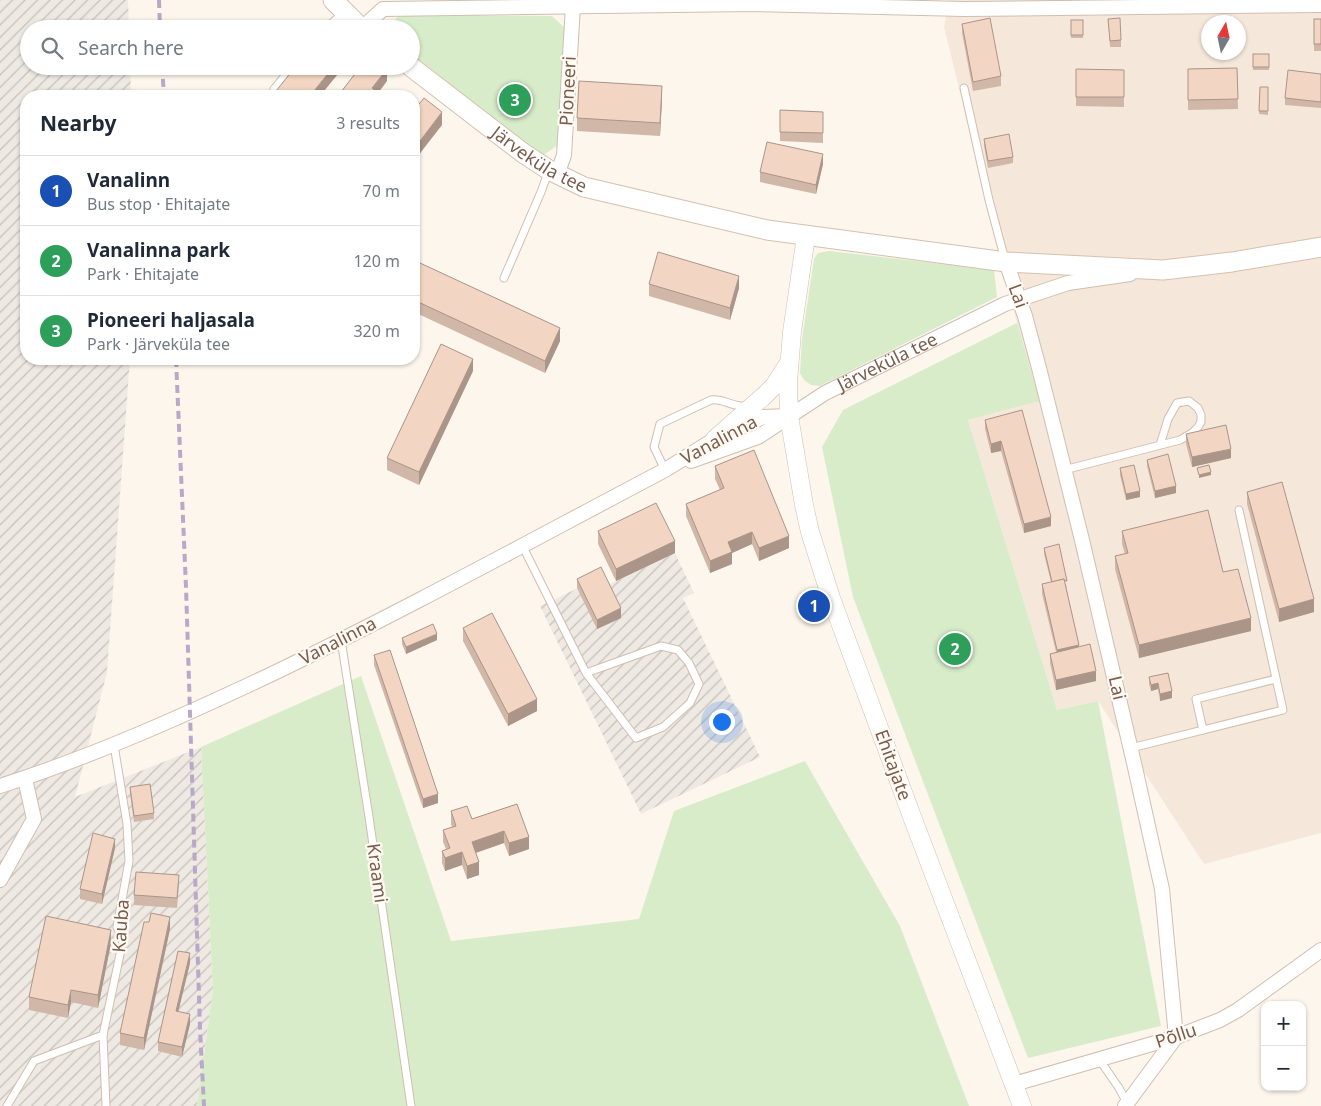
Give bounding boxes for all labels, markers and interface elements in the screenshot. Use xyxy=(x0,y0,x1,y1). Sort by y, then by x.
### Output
north arrow xyxy=(1201,15,1246,60)
search box xyxy=(20,20,420,75)
icon: search xyxy=(38,34,66,62)
text: Search here xyxy=(78,35,184,61)
street label: Pioneeri xyxy=(553,55,581,126)
pin: 3 xyxy=(499,81,531,119)
text: Nearby xyxy=(40,109,116,137)
text: 3 results xyxy=(336,112,400,134)
street label: Järveküla tee xyxy=(485,119,591,198)
text: Vanalinn xyxy=(87,167,170,193)
text: 1 xyxy=(51,180,61,202)
text: 70 m xyxy=(363,180,400,202)
text: Bus stop · Ehitajate xyxy=(87,193,230,215)
text: Vanalinna park xyxy=(87,237,230,263)
text: 2 xyxy=(51,250,61,272)
text: 120 m xyxy=(353,250,400,272)
text: Park · Ehitajate xyxy=(87,263,199,285)
street label: Lai xyxy=(1004,280,1034,311)
text: Pioneeri haljasala xyxy=(87,307,255,333)
text: 3 xyxy=(51,320,61,342)
text: 320 m xyxy=(353,320,400,342)
street label: Järveküla tee xyxy=(831,326,941,397)
text: Park · Järveküla tee xyxy=(87,333,230,355)
street label: Vanalinna xyxy=(676,409,761,469)
pin: 1 xyxy=(798,587,830,625)
street label: Vanalinna xyxy=(295,610,380,670)
pin: 2 xyxy=(939,630,971,668)
street label: Lai xyxy=(1104,673,1132,702)
your location xyxy=(709,709,735,735)
street label: Ehitajate xyxy=(870,726,918,803)
street label: Kraami xyxy=(362,842,394,904)
street label: Kauba xyxy=(106,898,134,953)
map controls xyxy=(1261,1001,1306,1091)
button: + xyxy=(1261,1001,1306,1046)
street label: Põllu xyxy=(1152,1017,1199,1053)
button: − xyxy=(1261,1046,1306,1091)

